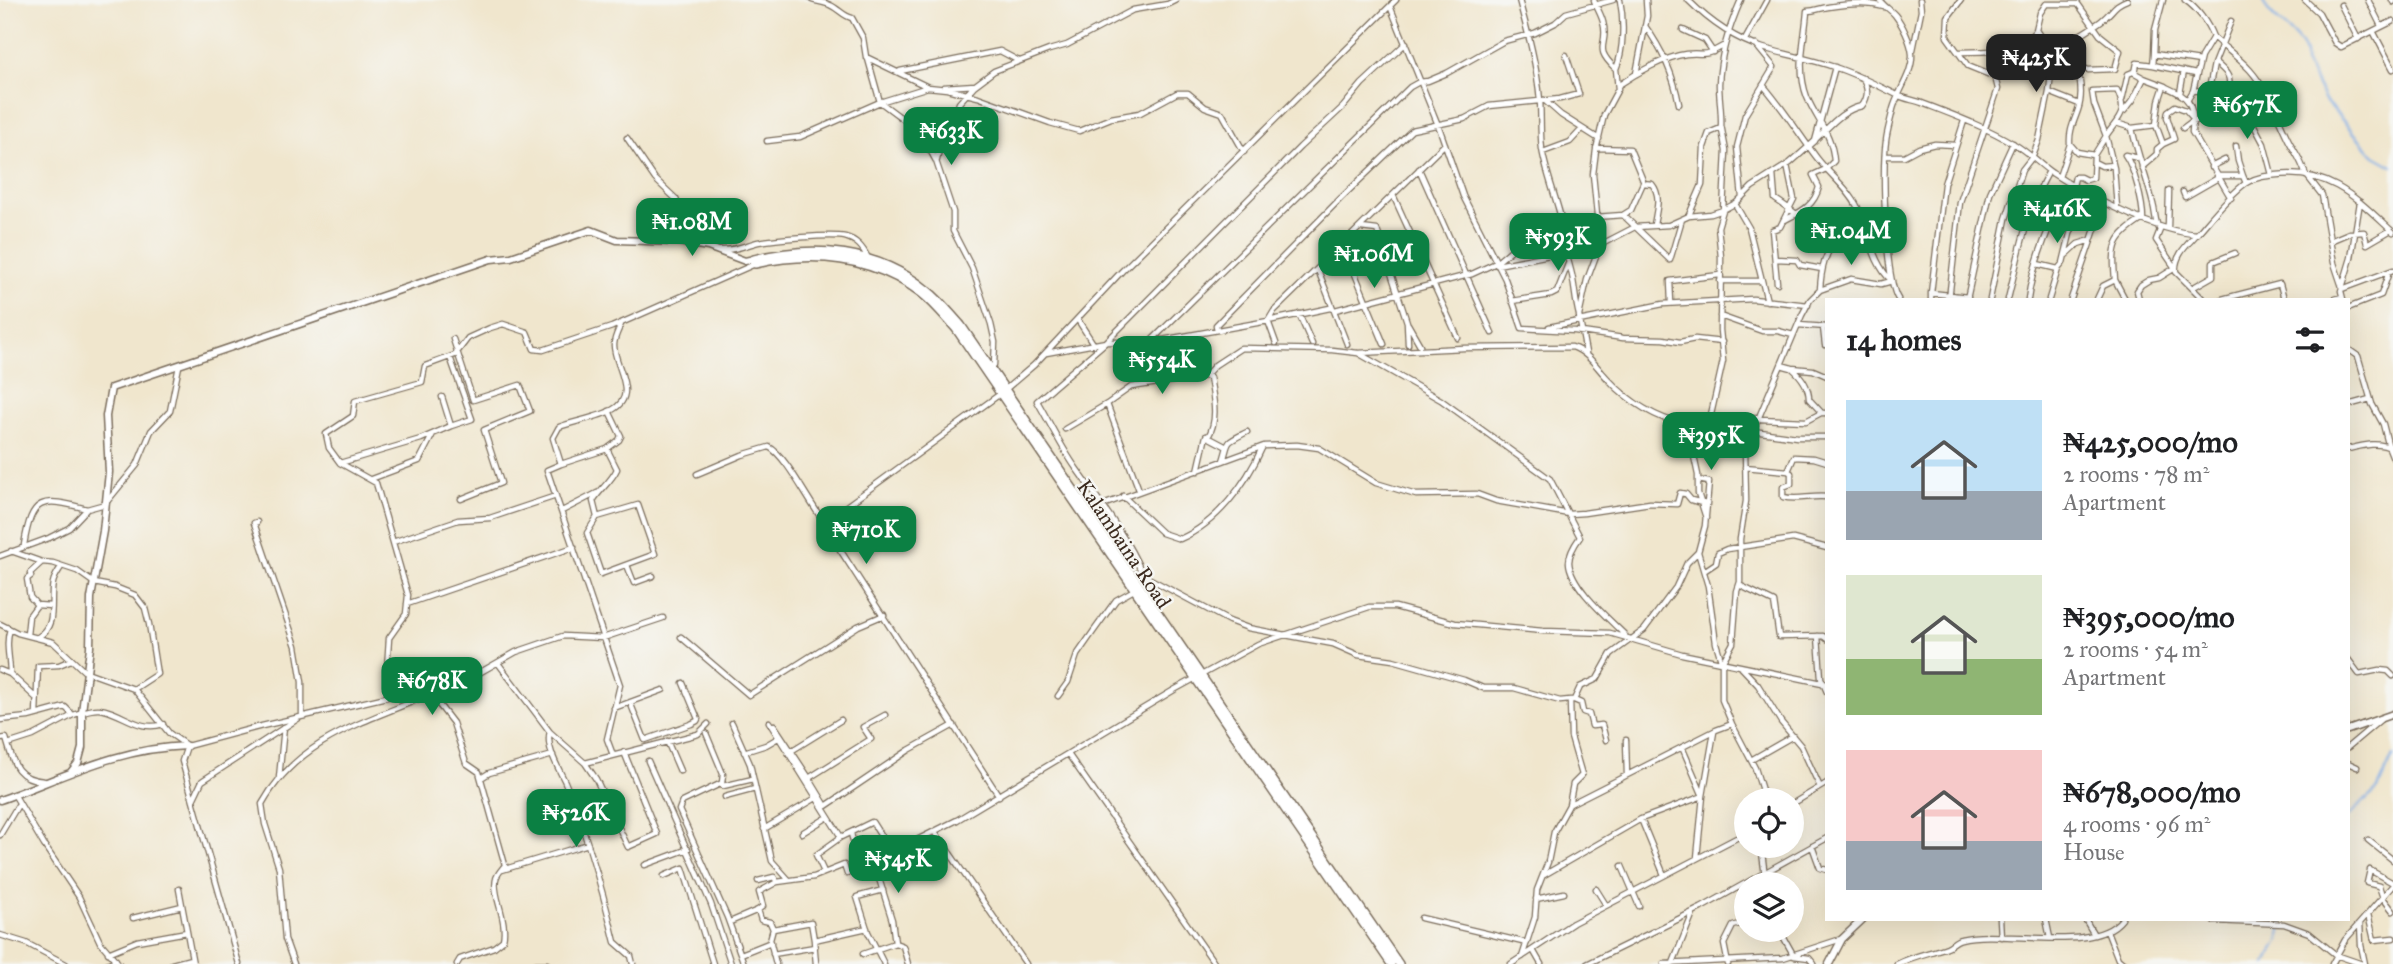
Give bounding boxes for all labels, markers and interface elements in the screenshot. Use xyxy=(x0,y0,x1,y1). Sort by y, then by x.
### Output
pin: ₦425K xyxy=(1987,34,2085,94)
text: ₦425K xyxy=(2002,43,2070,71)
pin: ₦657K xyxy=(2198,82,2296,141)
text: ₦657K xyxy=(2213,90,2281,118)
pin: ₦633K xyxy=(902,108,1000,167)
text: ₦633K xyxy=(919,116,983,144)
pin: ₦416K xyxy=(2008,186,2106,245)
text: ₦416K xyxy=(2024,194,2090,222)
pin: ₦1.08M xyxy=(635,198,749,258)
text: ₦1.08M xyxy=(652,207,732,235)
pin: ₦1.04M xyxy=(1794,208,1908,267)
pin: ₦593K xyxy=(1509,214,1607,273)
text: ₦1.04M xyxy=(1811,216,1891,244)
text: ₦593K xyxy=(1525,222,1591,250)
pin: ₦1.06M xyxy=(1317,230,1431,290)
text: ₦1.06M xyxy=(1334,239,1414,267)
icon: filters xyxy=(2291,321,2329,359)
text: 14 homes xyxy=(1846,322,1961,358)
pin: ₦554K xyxy=(1113,336,1211,396)
text: ₦554K xyxy=(1129,345,1195,373)
pin: ₦395K xyxy=(1662,412,1760,472)
text: ₦395K xyxy=(1678,421,1744,449)
text: ₦425,000/mo xyxy=(2063,424,2238,460)
icon: home xyxy=(1902,428,1986,512)
text: 2 rooms · 78 m² xyxy=(2063,460,2209,488)
street label: Kalambaina Road xyxy=(1071,474,1177,614)
text: Apartment xyxy=(2063,488,2166,516)
pin: ₦710K xyxy=(817,506,915,566)
text: ₦710K xyxy=(832,515,900,543)
text: ₦395,000/mo xyxy=(2063,599,2235,635)
icon: home xyxy=(1902,603,1986,687)
text: 2 rooms · 54 m² xyxy=(2063,635,2208,663)
pin: ₦678K xyxy=(383,658,481,717)
text: Apartment xyxy=(2063,663,2166,691)
text: ₦678K xyxy=(397,666,467,694)
text: ₦678,000/mo xyxy=(2063,774,2241,810)
icon: home xyxy=(1902,778,1986,862)
map controls xyxy=(1734,788,1804,942)
button: locate xyxy=(1734,788,1804,858)
pin: ₦526K xyxy=(527,790,625,849)
text: ₦526K xyxy=(543,798,609,826)
text: 4 rooms · 96 m² xyxy=(2063,810,2210,838)
pin: ₦545K xyxy=(849,836,947,895)
text: House xyxy=(2063,838,2125,866)
text: ₦545K xyxy=(865,844,931,872)
button: layers xyxy=(1734,872,1804,942)

